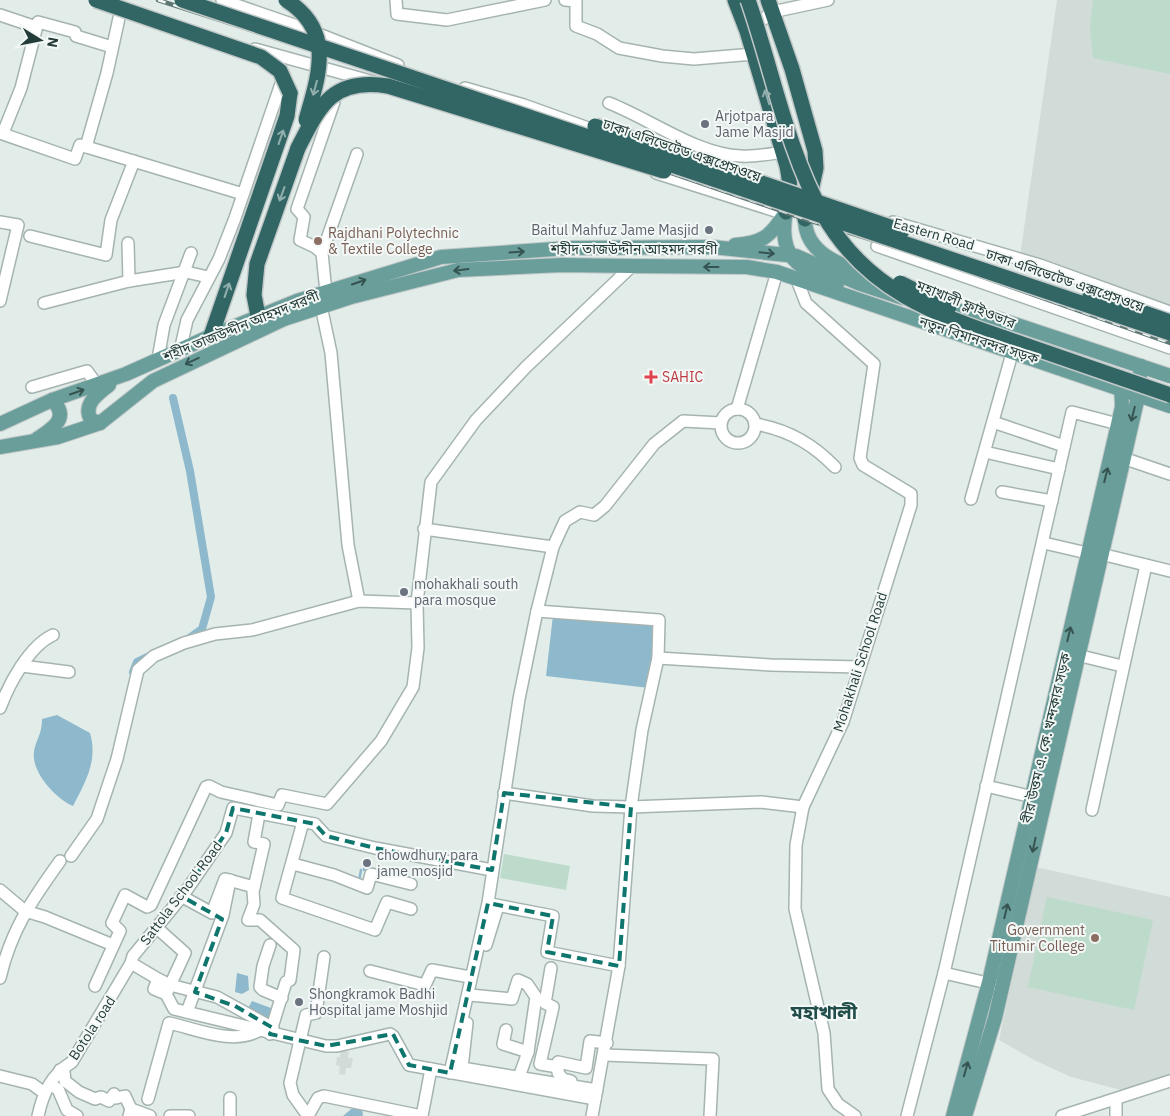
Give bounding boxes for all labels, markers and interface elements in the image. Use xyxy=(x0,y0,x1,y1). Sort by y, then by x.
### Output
north arrow xyxy=(15,15,65,65)
text: N xyxy=(43,36,63,49)
one-way arrow xyxy=(310,80,319,96)
one-way arrow xyxy=(761,89,771,105)
place label: Arjotpara Jame Masjid xyxy=(715,107,794,141)
street label: ঢাকা এলিভেটেড এক্সপ্রেসওয়ে xyxy=(600,114,764,186)
marker: Arjotpara Jame Masjid xyxy=(699,118,711,130)
one-way arrow xyxy=(276,129,286,145)
one-way arrow xyxy=(277,186,286,201)
street label: Eastern Road xyxy=(891,214,977,254)
place label: Baitul Mahfuz Jame Masjid xyxy=(531,221,699,239)
place label: Rajdhani Polytechnic & Textile College xyxy=(328,224,459,258)
marker: Baitul Mahfuz Jame Masjid xyxy=(703,224,715,236)
marker: Rajdhani Polytechnic & Textile College xyxy=(312,235,324,247)
street label: শহীদ তাজউদ্দীন আহমদ সরণী xyxy=(550,240,718,258)
street label: ঢাকা এলিভেটেড এক্সপ্রেসওয়ে xyxy=(983,244,1147,316)
one-way arrow xyxy=(509,247,525,256)
one-way arrow xyxy=(759,248,775,257)
one-way arrow xyxy=(703,262,720,272)
one-way arrow xyxy=(453,265,469,275)
street label: মহাখালী ফ্লাইওভার xyxy=(913,276,1019,332)
one-way arrow xyxy=(350,277,366,286)
one-way arrow xyxy=(223,283,232,298)
street label: শহীদ তাজউদ্দীন আহমদ সরণী xyxy=(159,286,322,366)
street label: নতুন বিমানবন্দর সড়ক xyxy=(916,312,1042,368)
one-way arrow xyxy=(185,357,200,367)
place label: SAHIC xyxy=(662,368,704,386)
marker: SAHIC xyxy=(644,370,658,384)
one-way arrow xyxy=(69,387,85,396)
one-way arrow xyxy=(1128,406,1137,422)
one-way arrow xyxy=(1102,468,1111,484)
place label: mohakhali south para mosque xyxy=(414,575,518,609)
marker: mohakhali south para mosque xyxy=(398,586,410,598)
street label: Mohakhali School Road xyxy=(829,590,891,734)
one-way arrow xyxy=(1065,626,1074,642)
street label: বীর উত্তম এ. কে. খন্দকার সড়ক xyxy=(1017,650,1075,826)
street label: Sattola School Road xyxy=(136,837,226,949)
one-way arrow xyxy=(1029,837,1038,853)
place label: chowdhury para jame mosjid xyxy=(377,846,479,880)
marker: chowdhury para jame mosjid xyxy=(361,857,373,869)
one-way arrow xyxy=(1002,904,1011,920)
place label: Government Titumir College xyxy=(990,921,1085,955)
marker: Government Titumir College xyxy=(1089,932,1101,944)
place label: Shongkramok Badhi Hospital jame Moshjid xyxy=(309,985,448,1019)
street label: Botola road xyxy=(65,993,119,1063)
marker: Shongkramok Badhi Hospital jame Moshjid xyxy=(293,996,305,1008)
district label: মহাখালী xyxy=(790,1000,858,1024)
one-way arrow xyxy=(962,1061,972,1077)

